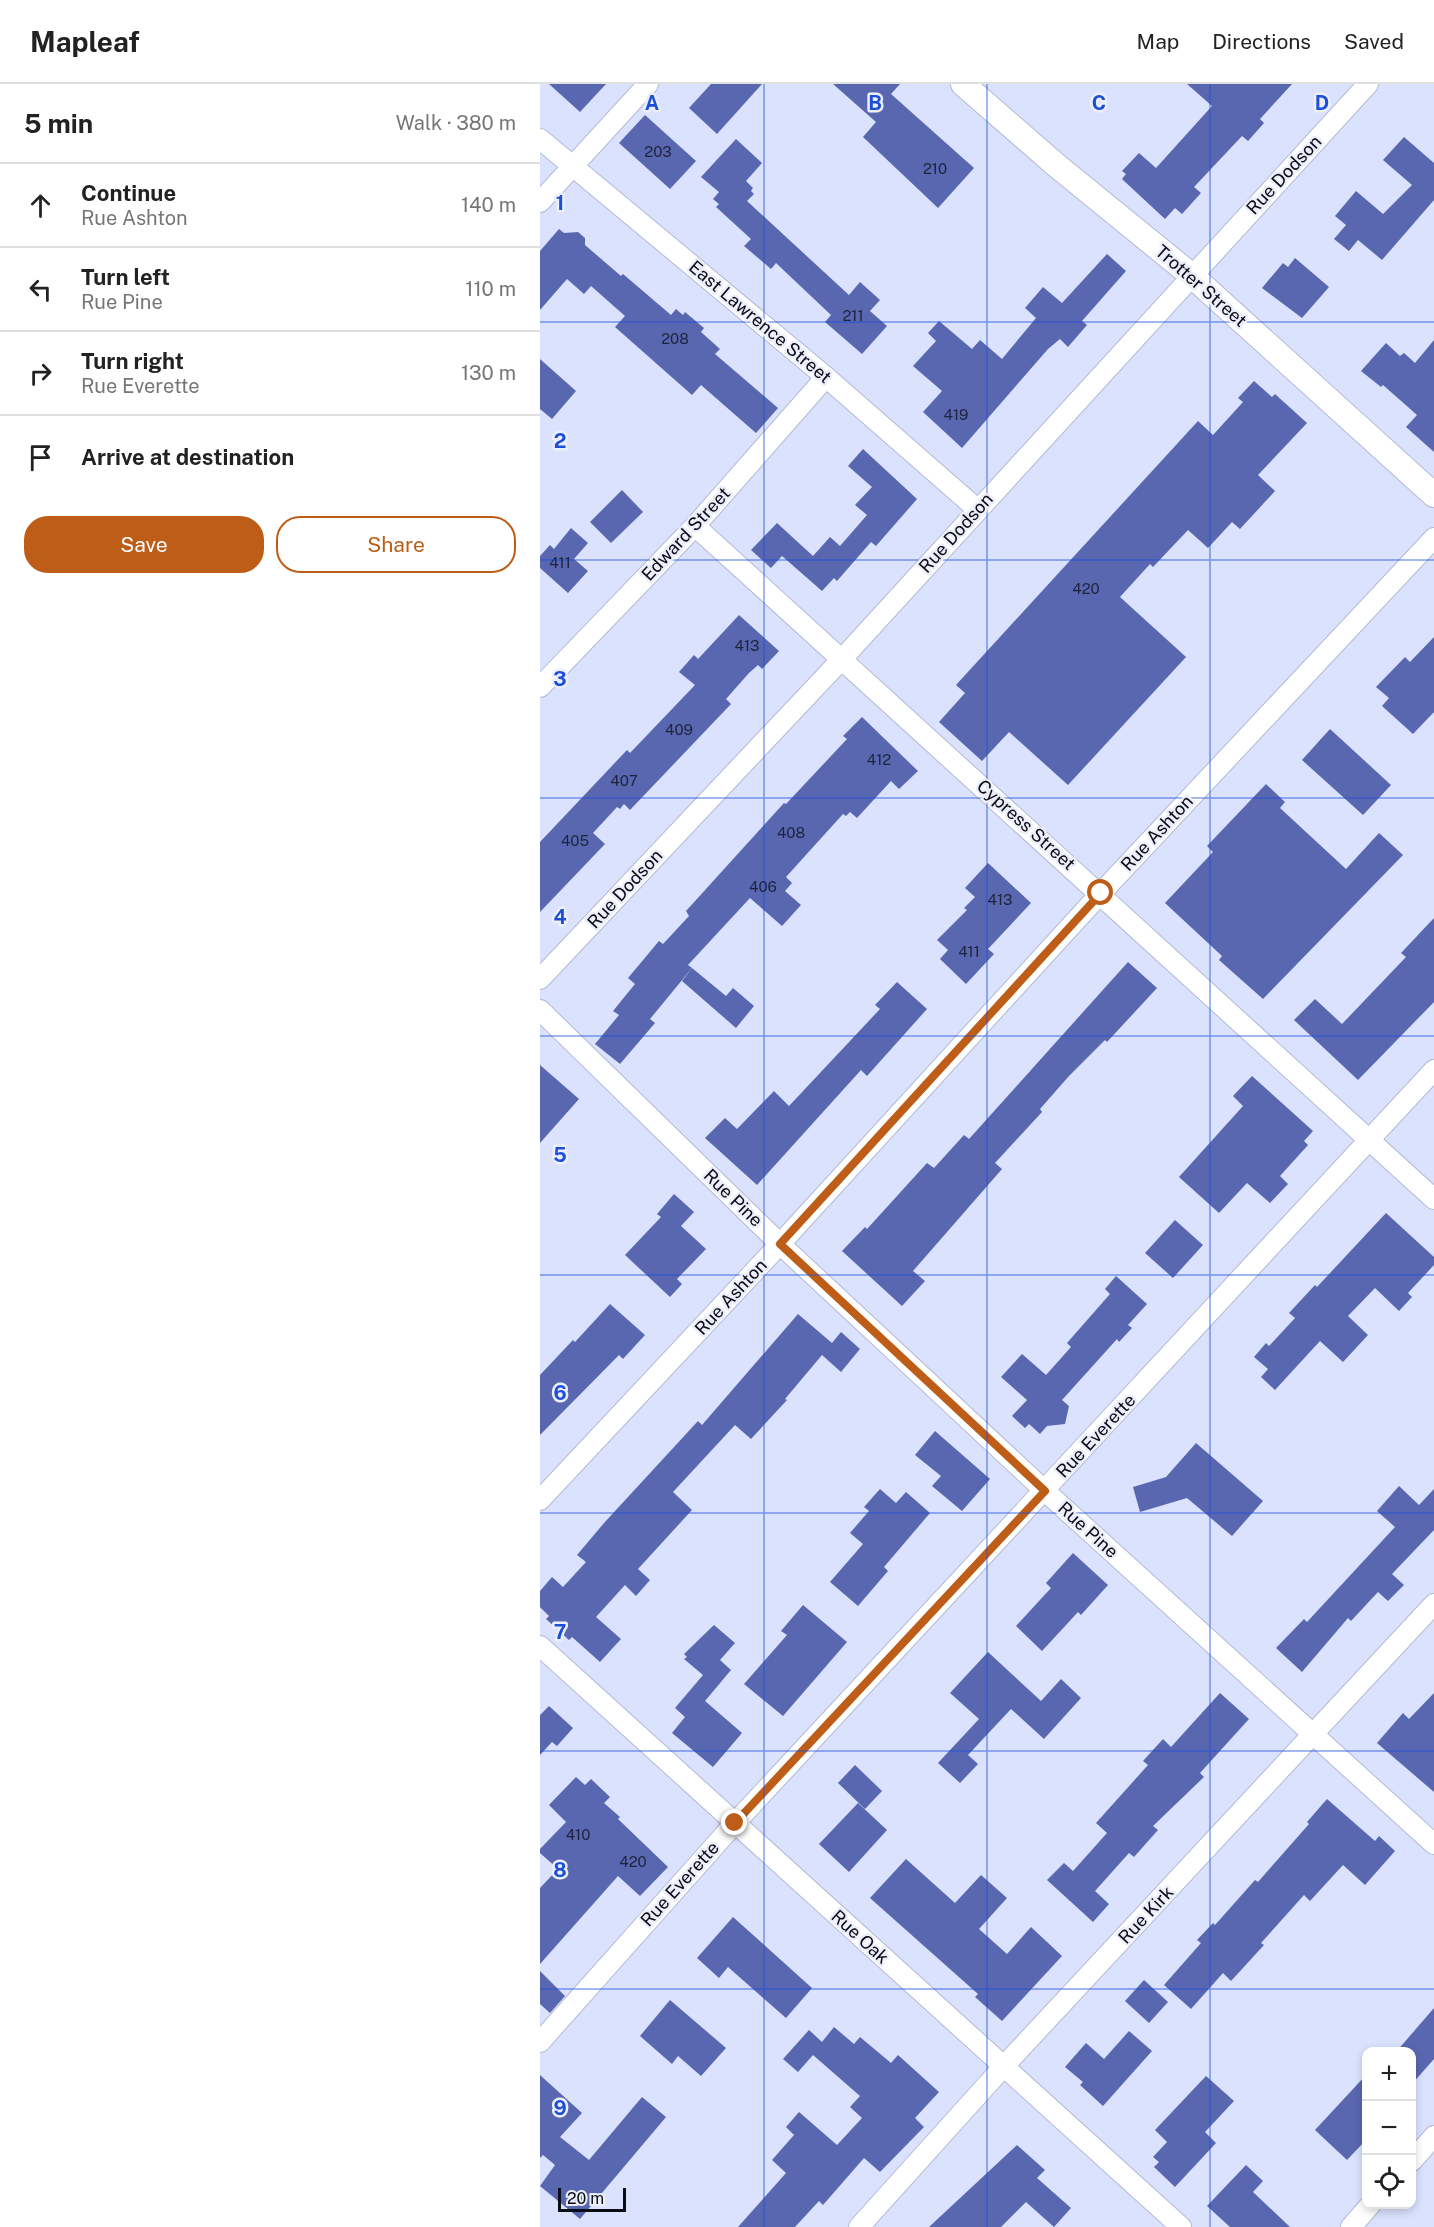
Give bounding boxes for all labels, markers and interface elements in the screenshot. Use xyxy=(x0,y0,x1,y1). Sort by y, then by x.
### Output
text: Mapleaf xyxy=(30,25,140,58)
text: Map xyxy=(1137,29,1179,54)
text: Directions xyxy=(1212,29,1311,54)
text: Saved xyxy=(1344,29,1404,54)
text: A xyxy=(645,91,659,115)
text: B xyxy=(868,91,882,115)
text: C xyxy=(1092,91,1106,115)
text: D xyxy=(1315,91,1329,115)
text: 5 min xyxy=(24,108,93,139)
text: Walk · 380 m xyxy=(396,111,516,135)
street label: Rue Dodson xyxy=(1242,131,1325,218)
house number: 203 xyxy=(644,143,672,160)
house number: 210 xyxy=(923,160,947,177)
text: Continue xyxy=(81,180,176,206)
icon: ahead xyxy=(24,189,57,222)
text: 1 xyxy=(556,191,564,215)
text: 140 m xyxy=(461,193,516,217)
text: Rue Ashton xyxy=(81,206,188,230)
street label: Trotter Street xyxy=(1151,240,1251,331)
street label: East Lawrence Street xyxy=(685,256,836,387)
text: Turn left xyxy=(81,264,170,290)
icon: left xyxy=(24,273,57,306)
text: 110 m xyxy=(465,277,516,301)
text: Rue Pine xyxy=(81,290,163,314)
house number: 211 xyxy=(842,307,864,324)
house number: 208 xyxy=(661,330,689,347)
text: Turn right xyxy=(81,348,184,374)
icon: right xyxy=(24,357,57,390)
text: 130 m xyxy=(461,361,516,385)
text: Rue Everette xyxy=(81,374,200,398)
house number: 419 xyxy=(944,406,968,423)
text: 2 xyxy=(554,429,566,453)
icon: arrive xyxy=(24,441,57,474)
text: Arrive at destination xyxy=(81,444,294,470)
street label: Edward Street xyxy=(637,483,734,585)
street label: Rue Dodson xyxy=(914,488,997,577)
button: Save xyxy=(24,516,264,573)
button: Share xyxy=(276,516,516,573)
house number: 411 xyxy=(549,554,571,571)
house number: 420 xyxy=(1072,580,1100,597)
house number: 413 xyxy=(735,637,759,654)
text: 3 xyxy=(553,667,567,691)
house number: 409 xyxy=(665,721,693,738)
house number: 412 xyxy=(867,751,891,768)
house number: 407 xyxy=(610,772,638,789)
street label: Cypress Street xyxy=(973,775,1080,874)
street label: Rue Ashton xyxy=(1116,790,1197,875)
house number: 408 xyxy=(777,824,805,841)
house number: 405 xyxy=(561,832,589,849)
street label: Rue Dodson xyxy=(583,845,666,932)
house number: 406 xyxy=(749,878,777,895)
route start xyxy=(1087,879,1113,905)
house number: 413 xyxy=(988,891,1012,908)
text: 4 xyxy=(553,905,567,929)
house number: 411 xyxy=(958,943,980,960)
text: 5 xyxy=(553,1143,567,1167)
street label: Rue Pine xyxy=(700,1165,767,1231)
street label: Rue Ashton xyxy=(690,1254,771,1339)
text: 6 xyxy=(553,1381,567,1405)
street label: Rue Everette xyxy=(1052,1389,1140,1482)
street label: Rue Pine xyxy=(1054,1497,1123,1562)
text: 7 xyxy=(554,1620,566,1644)
route end xyxy=(721,1809,747,1835)
house number: 410 xyxy=(566,1826,590,1843)
street label: Rue Everette xyxy=(636,1837,723,1930)
house number: 420 xyxy=(619,1853,647,1870)
text: 8 xyxy=(553,1858,567,1882)
street label: Rue Kirk xyxy=(1114,1882,1178,1948)
street label: Rue Oak xyxy=(827,1905,893,1968)
map controls xyxy=(1362,2047,1416,2209)
button: + xyxy=(1362,2047,1416,2101)
text: 9 xyxy=(553,2096,567,2120)
button: − xyxy=(1362,2101,1416,2155)
button: locate xyxy=(1362,2155,1416,2209)
scale bar xyxy=(558,2185,626,2212)
text: 20 m xyxy=(567,2189,604,2208)

